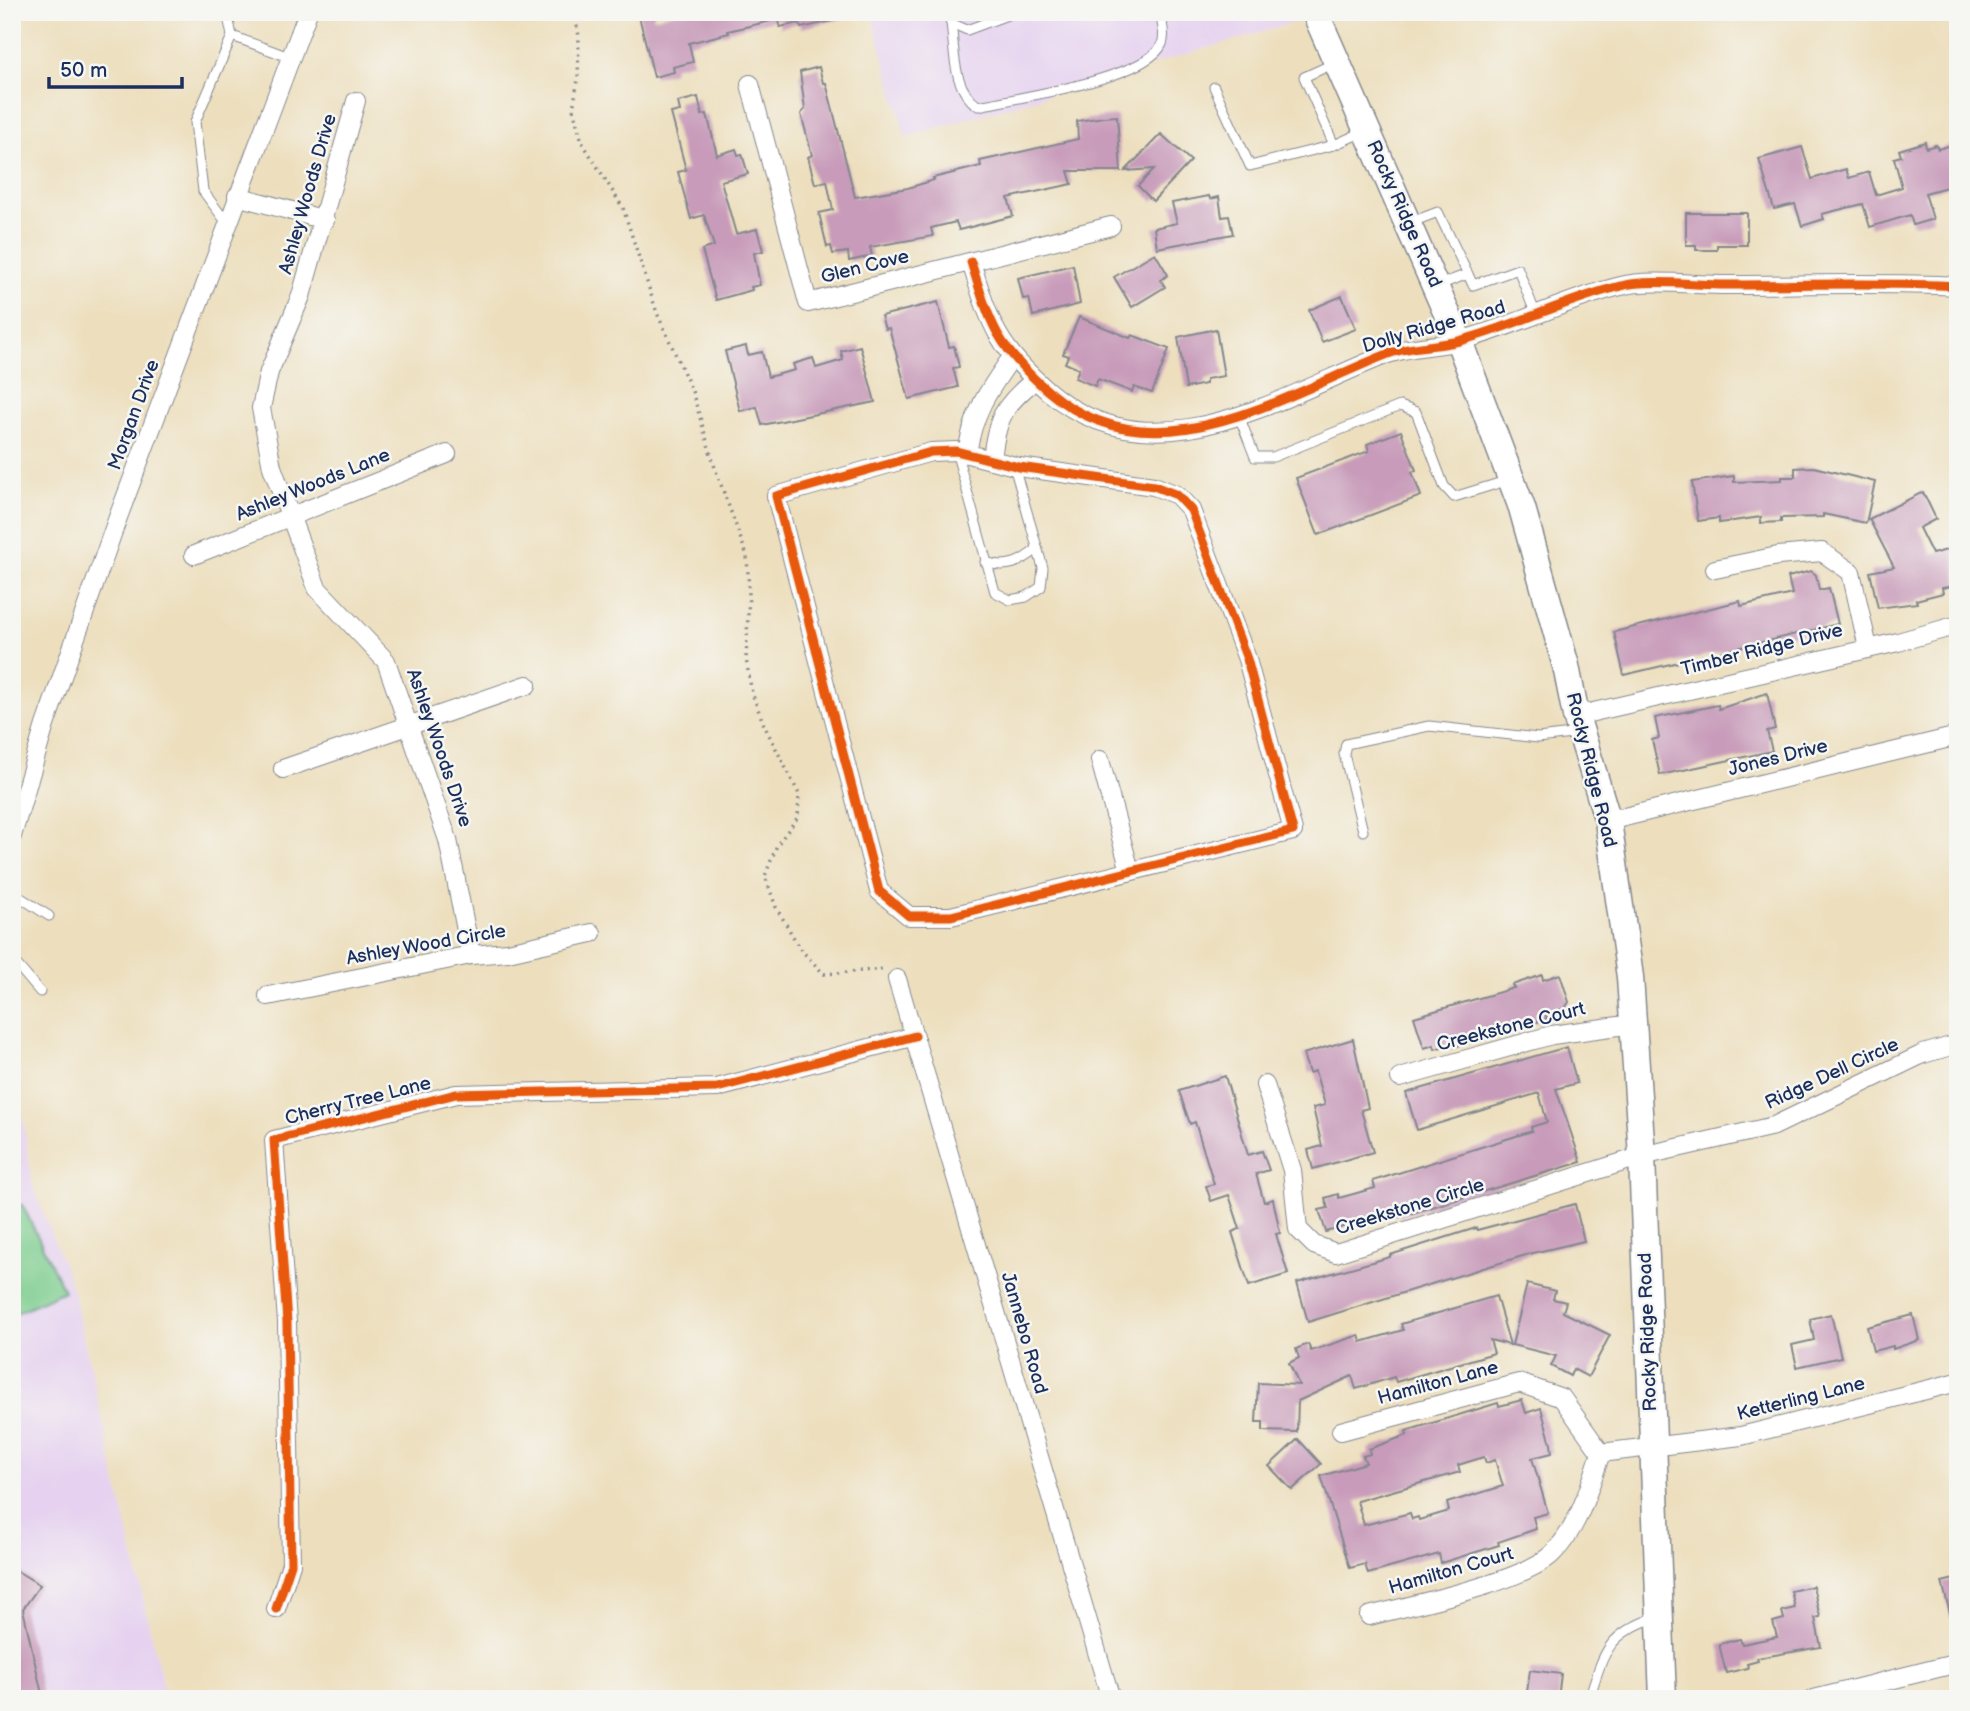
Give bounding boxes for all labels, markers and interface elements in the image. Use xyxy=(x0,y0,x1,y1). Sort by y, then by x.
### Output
scale bar xyxy=(49,46,182,90)
text: 50 m xyxy=(60,58,107,83)
street label: Ashley Woods Drive xyxy=(274,111,342,277)
street label: Rocky Ridge Road xyxy=(1361,137,1447,291)
street label: Glen Cove xyxy=(819,245,911,289)
street label: Dolly Ridge Road xyxy=(1360,296,1508,358)
street label: Morgan Drive xyxy=(103,357,165,473)
street label: Ashley Woods Lane xyxy=(233,444,393,526)
street label: Timber Ridge Drive xyxy=(1679,619,1845,681)
street label: Ashley Woods Drive xyxy=(401,666,477,830)
street label: Rocky Ridge Road xyxy=(1561,690,1621,850)
street label: Jones Drive xyxy=(1726,735,1830,781)
street label: Ashley Wood Circle xyxy=(344,920,508,970)
street label: Creekstone Court xyxy=(1434,997,1588,1057)
street label: Ridge Dell Circle xyxy=(1762,1033,1902,1115)
street label: Cherry Tree Lane xyxy=(283,1072,433,1130)
street label: Creekstone Circle xyxy=(1333,1173,1487,1241)
street label: Rocky Ridge Road xyxy=(1634,1252,1662,1412)
street label: Jannebo Road xyxy=(996,1269,1052,1397)
street label: Hamilton Lane xyxy=(1375,1356,1501,1410)
street label: Ketterling Lane xyxy=(1735,1372,1867,1426)
street label: Hamilton Court xyxy=(1386,1542,1516,1600)

